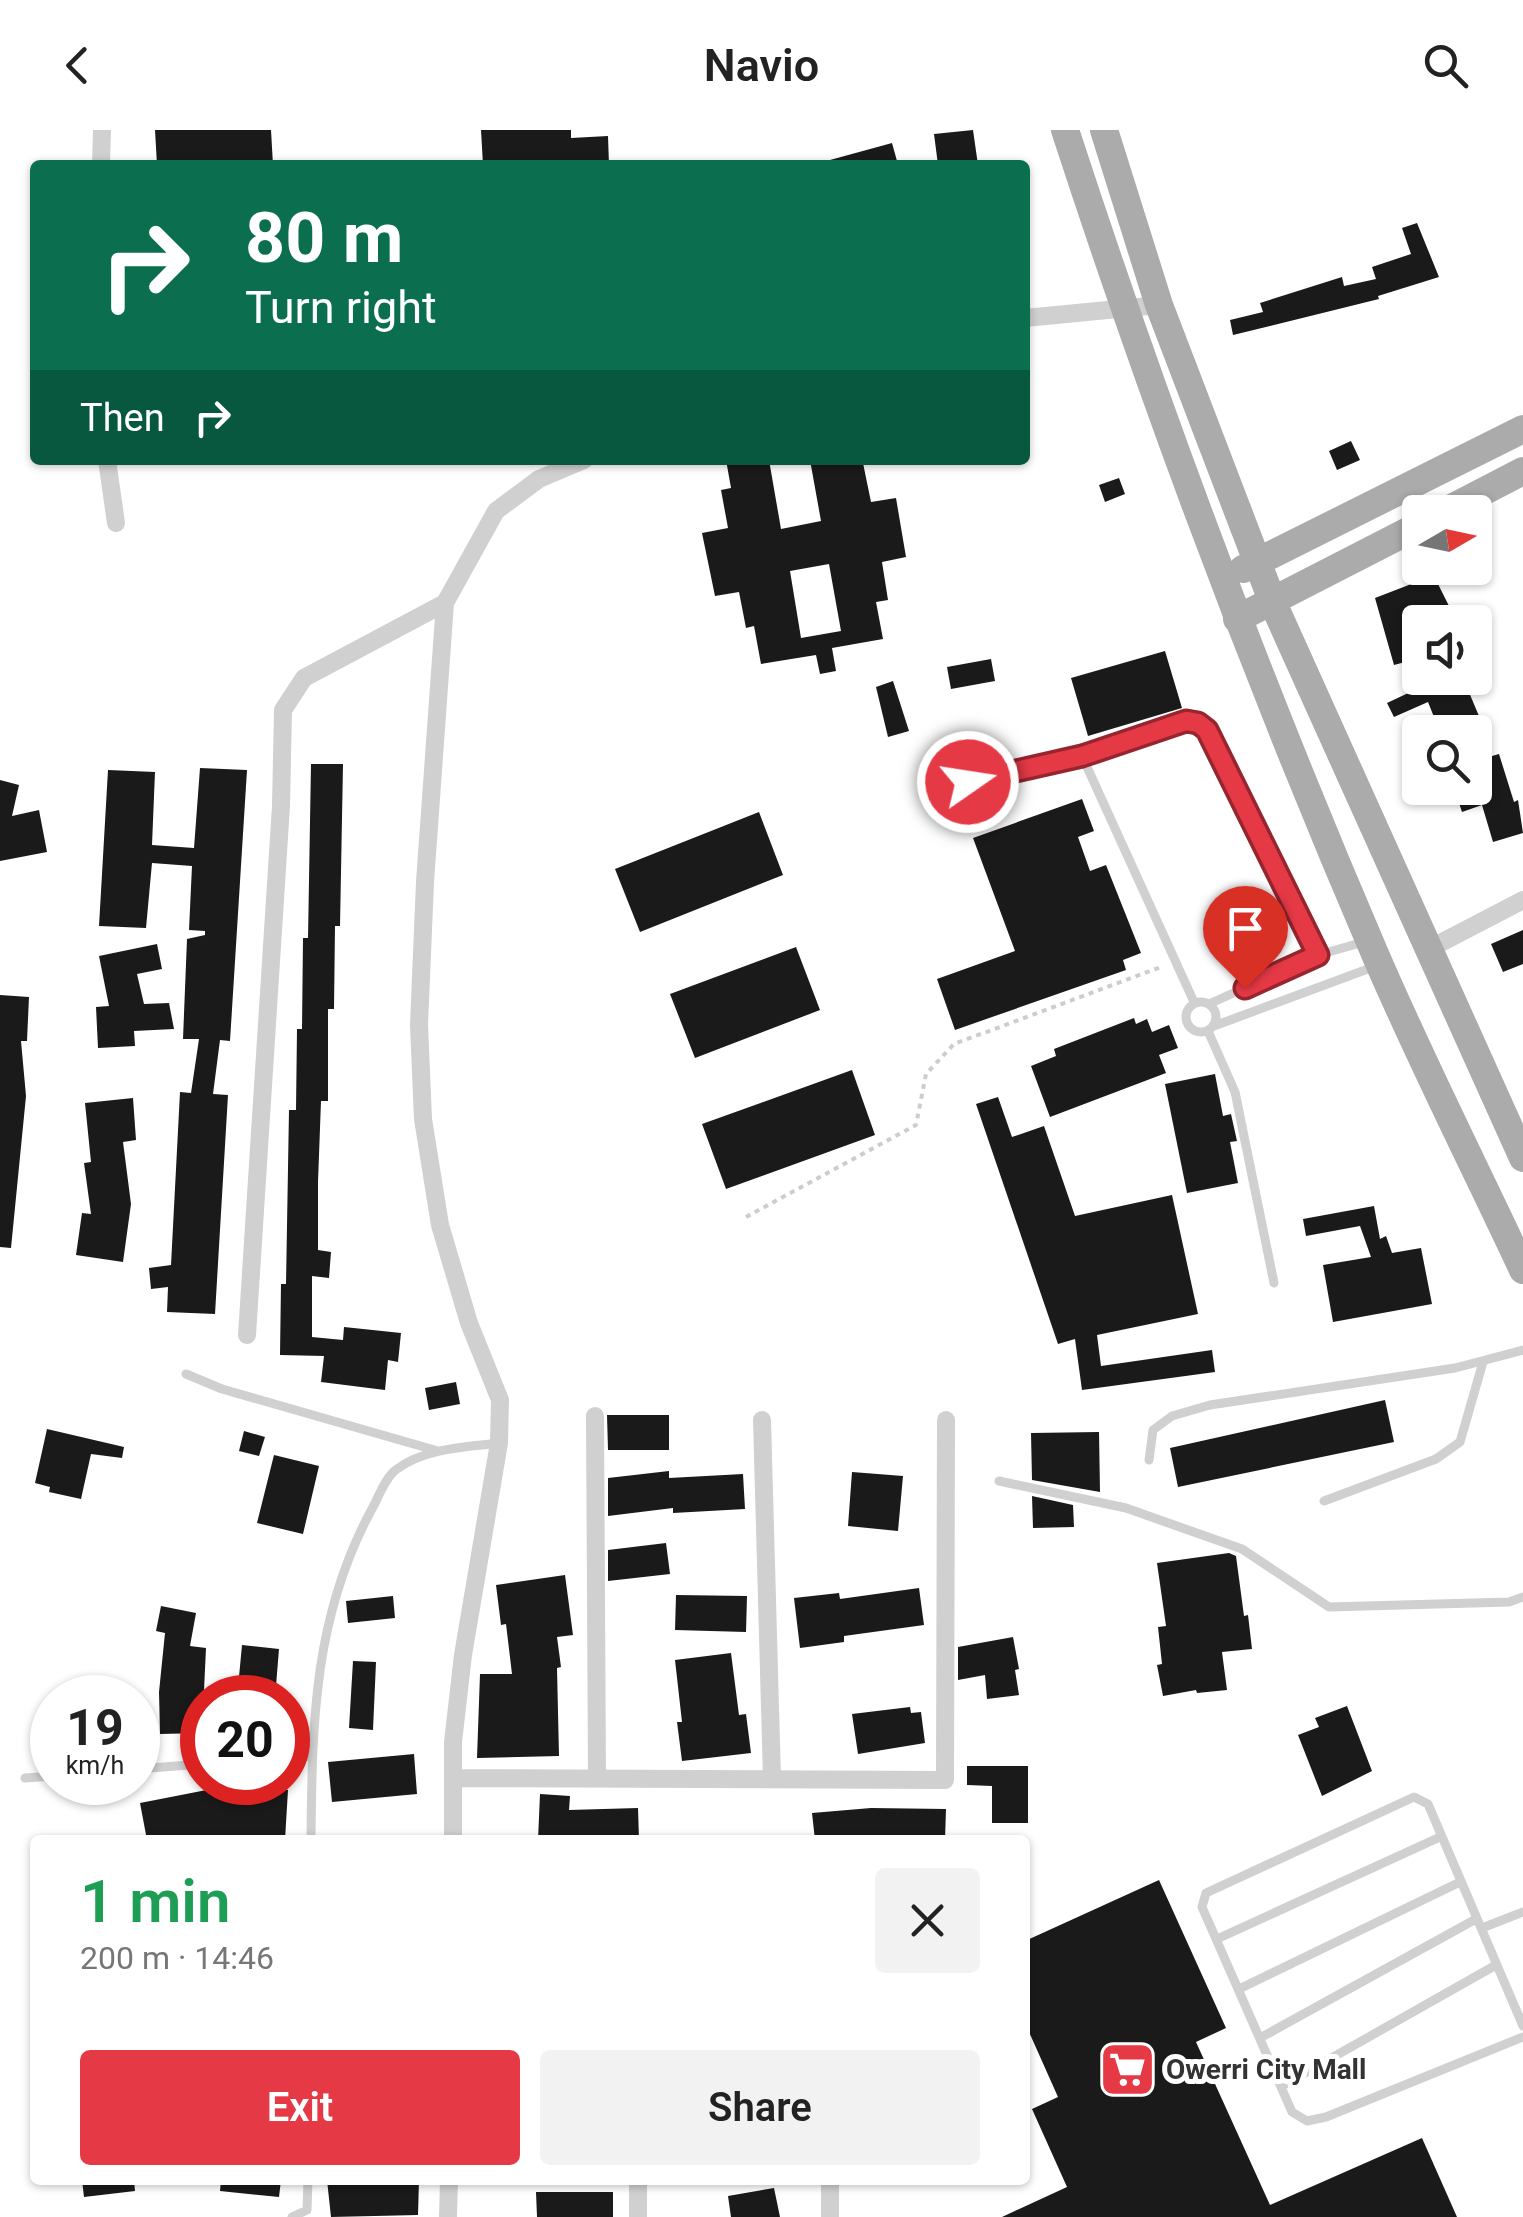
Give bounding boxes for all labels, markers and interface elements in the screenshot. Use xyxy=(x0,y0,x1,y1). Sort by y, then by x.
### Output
icon: back xyxy=(50,38,105,93)
icon: search xyxy=(1418,38,1473,93)
text: Navio xyxy=(704,39,819,92)
text: 80 m xyxy=(245,197,403,279)
icon: right xyxy=(80,200,210,330)
text: Turn right xyxy=(245,281,437,334)
icon: right xyxy=(185,390,240,445)
text: Then xyxy=(80,396,165,440)
north arrow xyxy=(1402,495,1492,585)
map controls xyxy=(1402,495,1492,805)
button: sound xyxy=(1402,605,1492,695)
button: search xyxy=(1402,715,1492,805)
position arrow xyxy=(916,730,1020,834)
pin xyxy=(1203,886,1288,989)
icon: arrive xyxy=(1218,901,1273,956)
speed limit sign: 20 xyxy=(180,1675,310,1805)
text: 19 xyxy=(66,1699,124,1757)
text: km/h xyxy=(66,1751,124,1780)
text: 1 min xyxy=(80,1866,230,1937)
button: close xyxy=(875,1868,980,1973)
text: 200 m · 14:46 xyxy=(80,1939,274,1977)
supermarket icon: Owerri City Mall xyxy=(1097,2039,1157,2099)
button: Exit xyxy=(80,2050,520,2165)
button: Share xyxy=(540,2050,980,2165)
place label: Owerri City Mall xyxy=(1166,2053,1366,2086)

